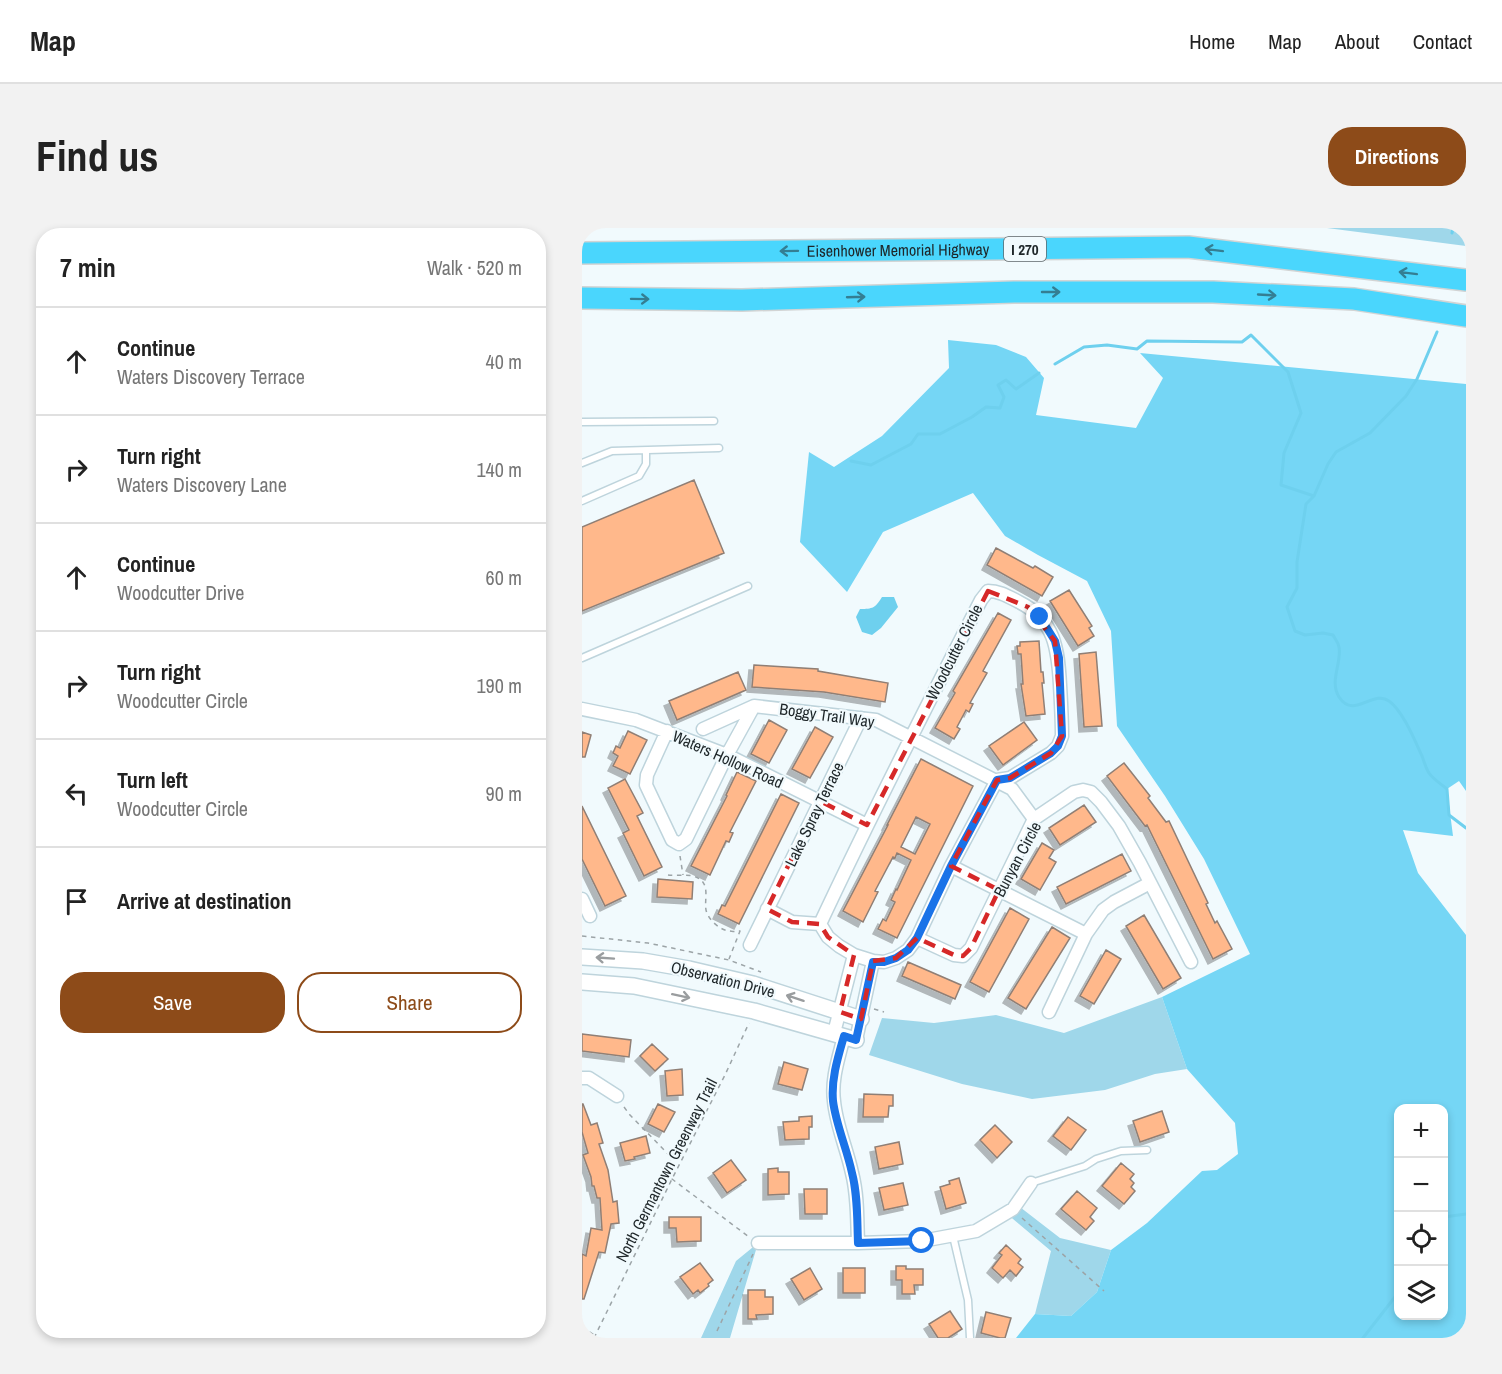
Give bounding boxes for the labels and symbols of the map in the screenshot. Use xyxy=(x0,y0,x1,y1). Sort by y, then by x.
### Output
road number: I 270 xyxy=(1004,237,1046,261)
street label: Eisenhower Memorial Highway xyxy=(807,238,990,262)
one-way arrow xyxy=(779,245,799,257)
one-way arrow xyxy=(1205,245,1225,256)
one-way arrow xyxy=(1398,268,1418,279)
one-way arrow xyxy=(1041,286,1061,298)
one-way arrow xyxy=(1257,289,1277,300)
one-way arrow xyxy=(846,291,866,303)
one-way arrow xyxy=(630,293,650,305)
street label: Woodcutter Circle xyxy=(920,600,988,704)
route end xyxy=(1026,603,1052,629)
street label: Boggy Trail Way xyxy=(778,697,876,733)
street label: Waters Hollow Road xyxy=(669,725,787,793)
street label: Lake Spray Terrace xyxy=(779,758,849,870)
street label: Bunyan Circle xyxy=(988,817,1046,901)
one-way arrow xyxy=(596,952,616,963)
street label: Observation Drive xyxy=(669,955,777,1003)
one-way arrow xyxy=(671,991,691,1002)
one-way arrow xyxy=(786,991,805,1002)
street label: North Germantown Greenway Trail xyxy=(610,1074,722,1266)
route start xyxy=(908,1227,934,1253)

